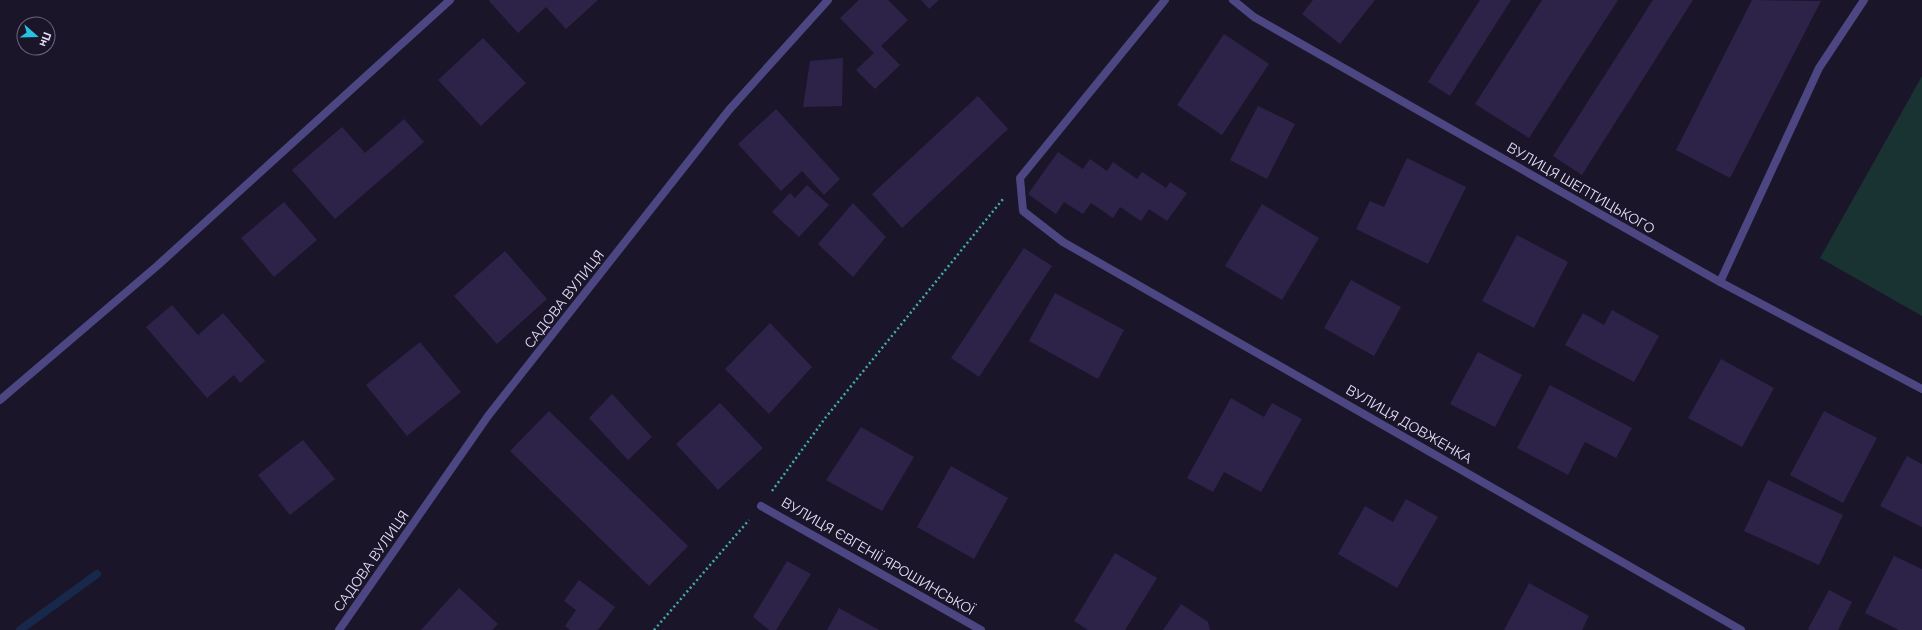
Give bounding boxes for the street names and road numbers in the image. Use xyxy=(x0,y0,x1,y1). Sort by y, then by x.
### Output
street label: ВУЛИЦЯ ШЕПТИЦЬКОГО xyxy=(1504,139,1658,237)
street label: САДОВА ВУЛИЦЯ xyxy=(521,247,607,351)
street label: ВУЛИЦЯ ДОВЖЕНКА xyxy=(1343,381,1475,467)
street label: ВУЛИЦЯ ЄВГЕНІЇ ЯРОШИНСЬКОЇ xyxy=(779,492,979,618)
street label: САДОВА ВУЛИЦЯ xyxy=(330,507,412,615)

